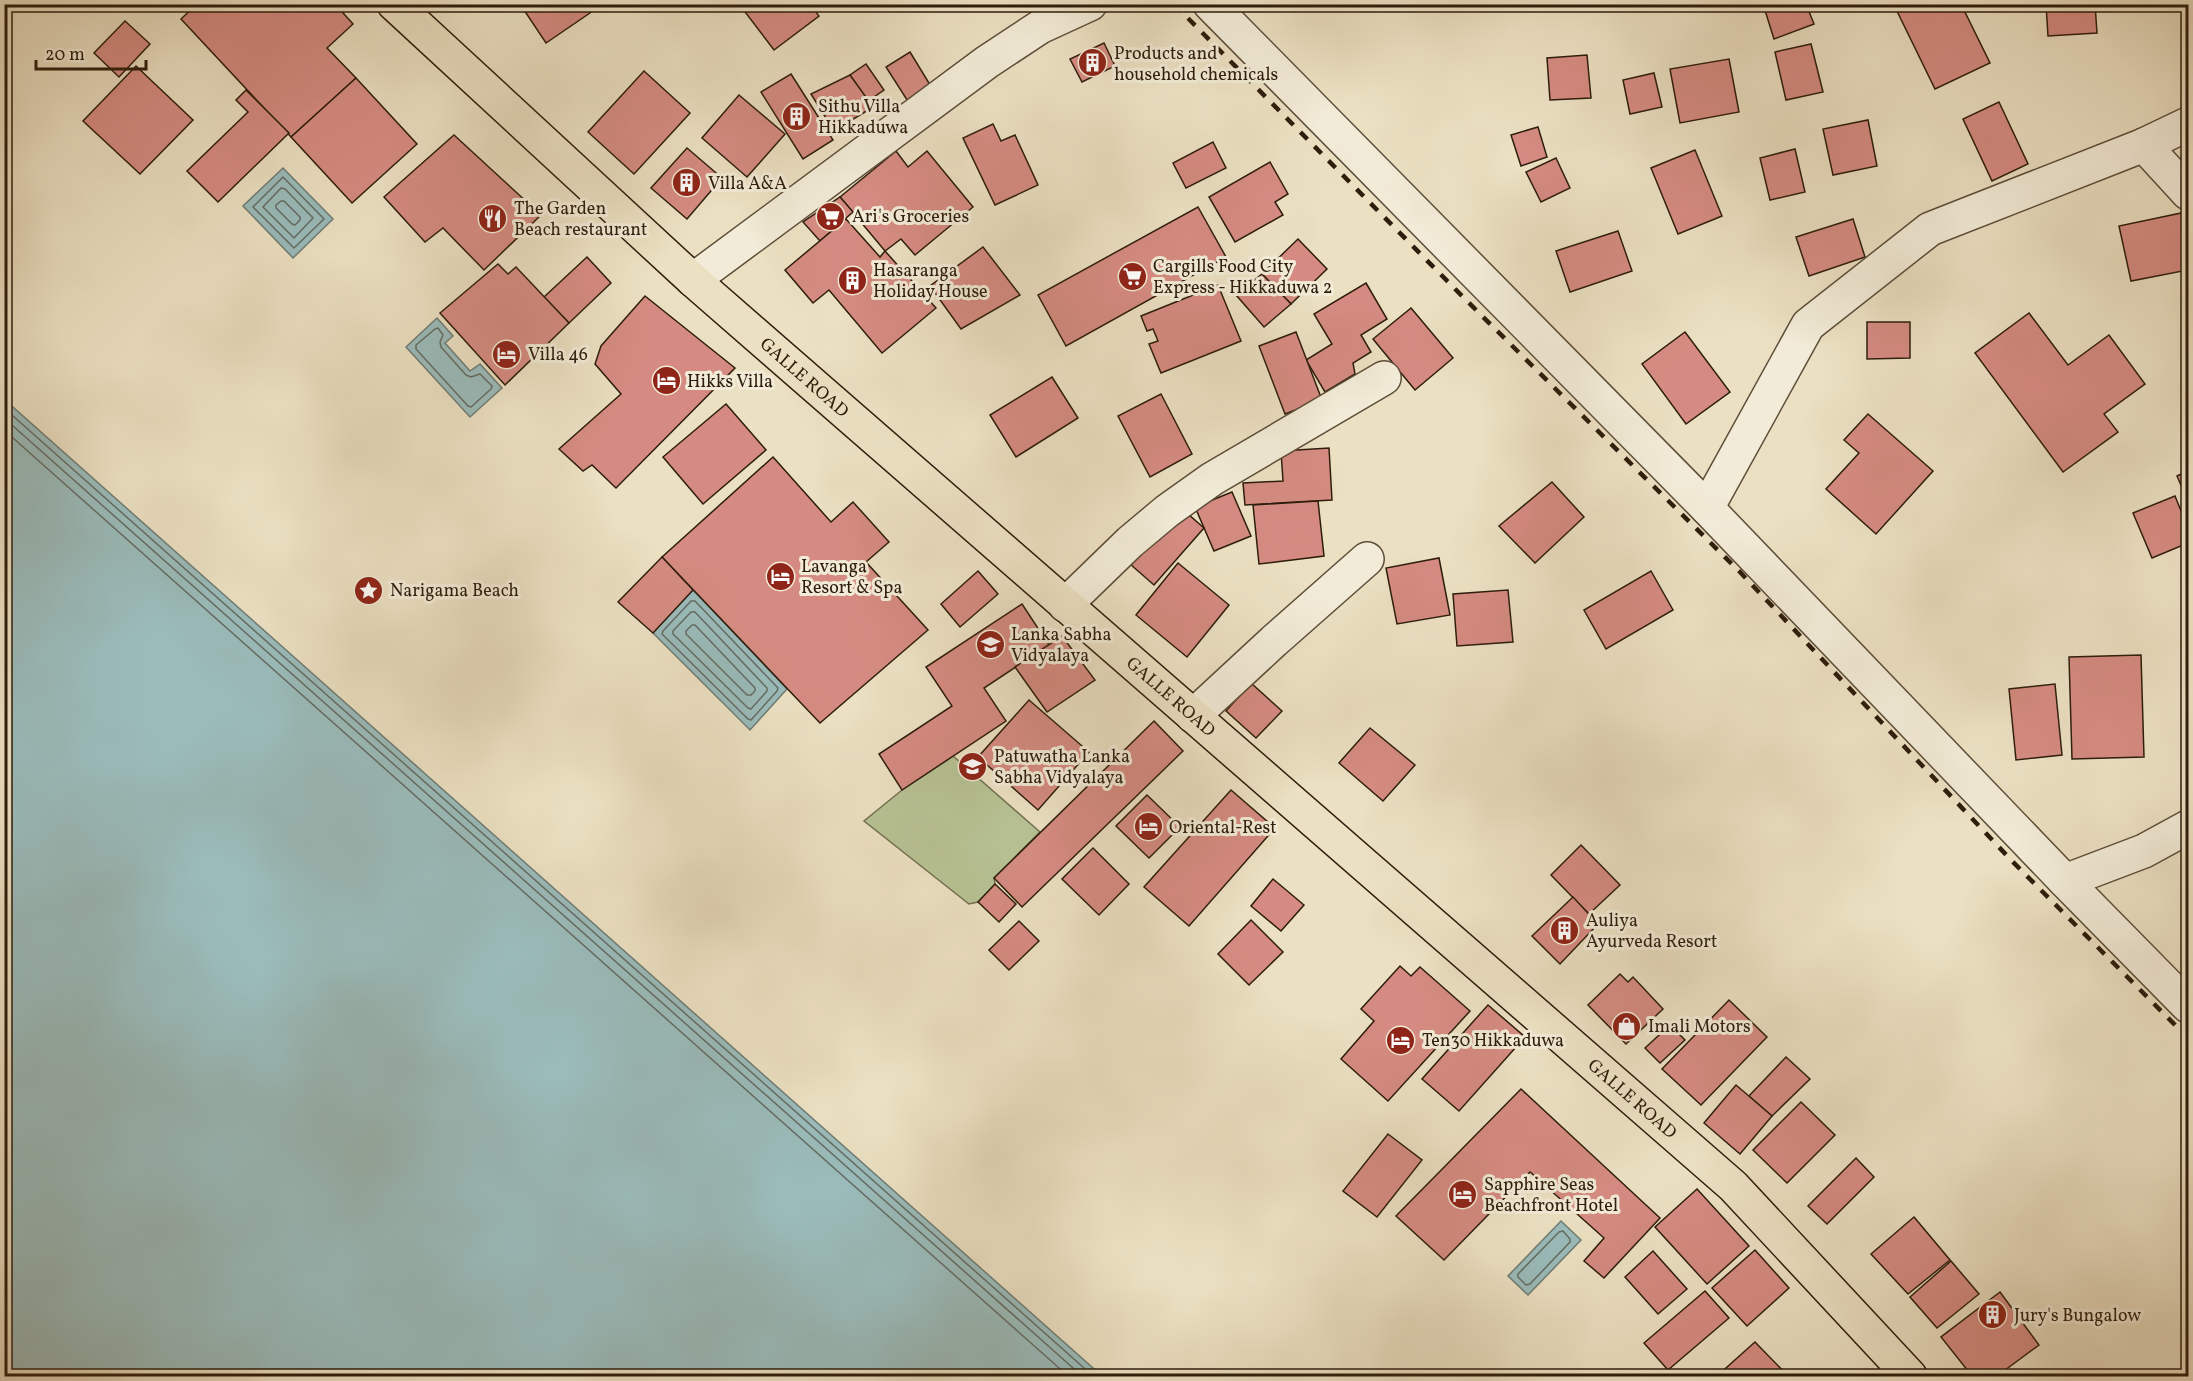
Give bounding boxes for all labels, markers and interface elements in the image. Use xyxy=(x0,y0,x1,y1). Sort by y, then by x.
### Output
scale bar xyxy=(36,33,146,71)
place label: Products and household chemicals xyxy=(1114,42,1278,88)
text: 20 m xyxy=(45,43,85,68)
building icon: Products and household chemicals xyxy=(1077,47,1109,79)
place label: Sithu Villa Hikkaduwa xyxy=(818,95,908,141)
building icon: Sithu Villa Hikkaduwa xyxy=(781,100,813,132)
building icon: Villa A&A xyxy=(671,167,703,199)
place label: Villa A&A xyxy=(708,172,787,197)
place label: The Garden Beach restaurant xyxy=(514,197,647,243)
supermarket icon: Ari's Groceries xyxy=(815,200,847,232)
restaurant icon: The Garden Beach restaurant xyxy=(477,202,509,234)
place label: Ari's Groceries xyxy=(852,205,969,230)
place label: Cargills Food City Express - Hikkaduwa 2 xyxy=(1153,255,1333,301)
place label: Hasaranga Holiday House xyxy=(873,259,988,305)
supermarket icon: Cargills Food City Express - Hikkaduwa 2 xyxy=(1116,260,1148,292)
building icon: Hasaranga Holiday House xyxy=(836,264,868,296)
street label: GALLE ROAD xyxy=(754,333,854,424)
hotel icon: Villa 46 xyxy=(491,338,523,370)
place label: Villa 46 xyxy=(528,343,588,368)
hotel icon: Hikks Villa xyxy=(650,365,682,397)
place label: Hikks Villa xyxy=(687,370,773,395)
place label: Lavanga Resort & Spa xyxy=(801,555,902,601)
hotel icon: Lavanga Resort & Spa xyxy=(764,560,796,592)
place icon: Narigama Beach xyxy=(353,574,385,606)
place label: Narigama Beach xyxy=(390,579,519,604)
place label: Lanka Sabha Vidyalaya xyxy=(1011,623,1111,669)
school or university icon: Lanka Sabha Vidyalaya xyxy=(974,628,1006,660)
street label: GALLE ROAD xyxy=(1120,652,1220,743)
place label: Patuwatha Lanka Sabha Vidyalaya xyxy=(994,745,1130,791)
school or university icon: Patuwatha Lanka Sabha Vidyalaya xyxy=(957,750,989,782)
hotel icon: Oriental-Rest xyxy=(1132,811,1164,843)
place label: Oriental-Rest xyxy=(1169,816,1277,841)
place label: Auliya Ayurveda Resort xyxy=(1586,909,1717,955)
building icon: Auliya Ayurveda Resort xyxy=(1549,914,1581,946)
shop icon: Imali Motors xyxy=(1611,1010,1643,1042)
place label: Imali Motors xyxy=(1648,1015,1751,1040)
hotel icon: Ten30 Hikkaduwa xyxy=(1385,1024,1417,1056)
place label: Ten30 Hikkaduwa xyxy=(1422,1029,1564,1054)
street label: GALLE ROAD xyxy=(1582,1054,1682,1145)
place label: Sapphire Seas Beachfront Hotel xyxy=(1484,1173,1618,1219)
hotel icon: Sapphire Seas Beachfront Hotel xyxy=(1447,1178,1479,1210)
building icon: Jury's Bungalow xyxy=(1977,1299,2009,1331)
place label: Jury's Bungalow xyxy=(2014,1304,2141,1329)

